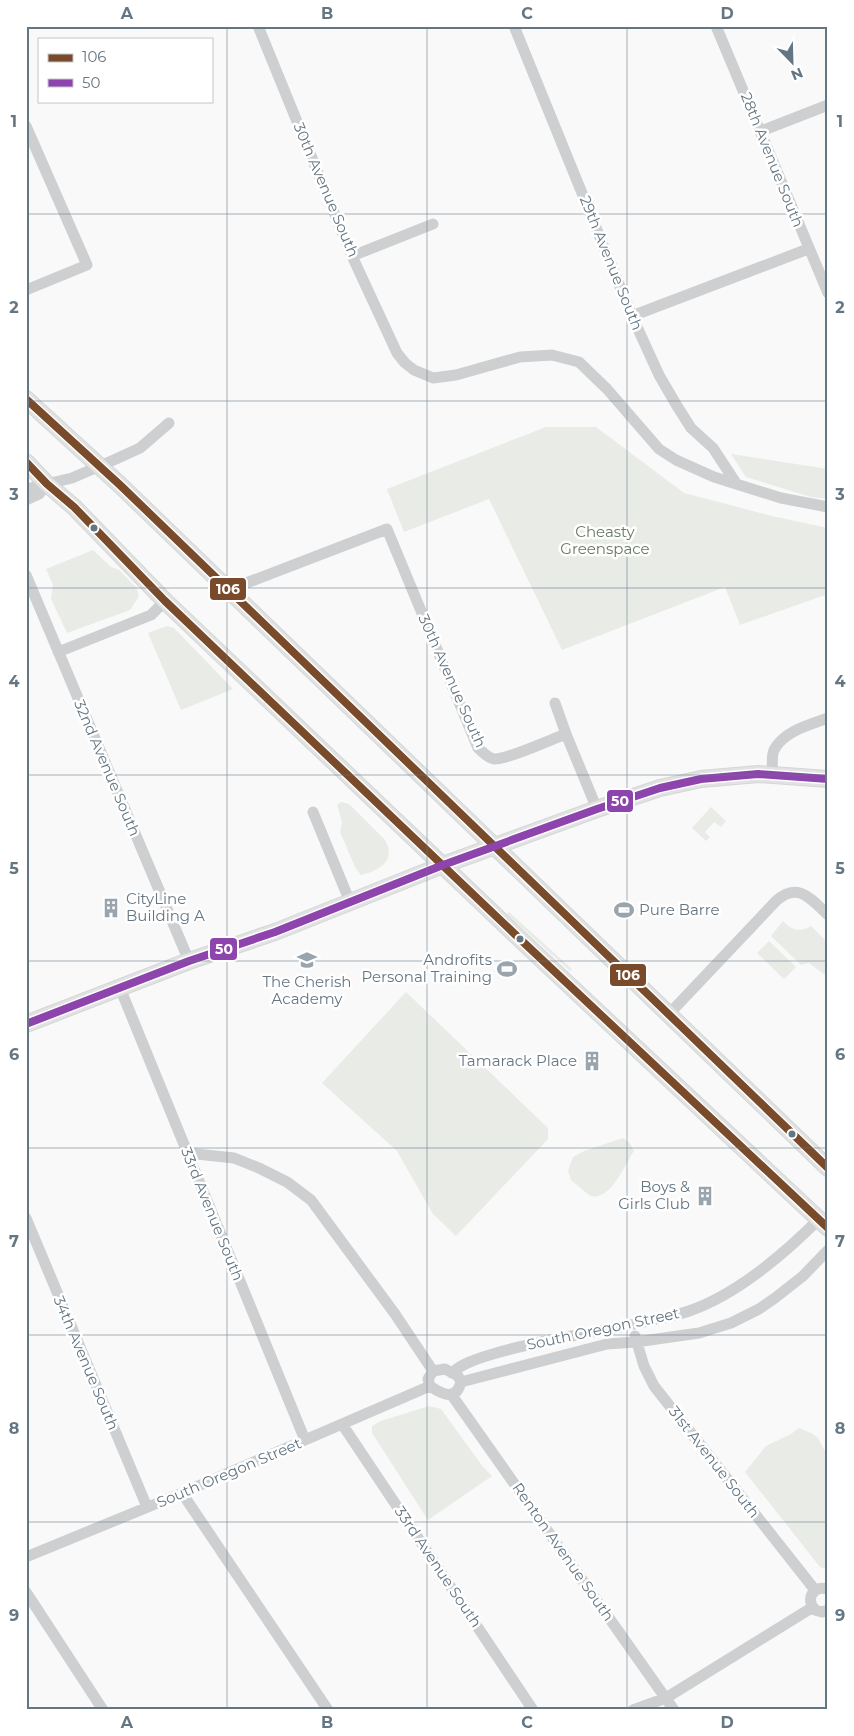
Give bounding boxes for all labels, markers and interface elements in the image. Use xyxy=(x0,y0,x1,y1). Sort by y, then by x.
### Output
text: A xyxy=(120,4,134,23)
text: B xyxy=(321,4,333,23)
text: C xyxy=(521,4,533,23)
text: D xyxy=(720,4,734,23)
legend xyxy=(38,38,212,102)
north arrow xyxy=(766,38,816,88)
text: 106 xyxy=(82,47,106,66)
text: N xyxy=(788,63,806,84)
text: 50 xyxy=(82,73,100,92)
street label: 28th Avenue South xyxy=(737,90,808,230)
text: 1 xyxy=(11,112,17,131)
text: 1 xyxy=(837,112,843,131)
street label: 30th Avenue South xyxy=(290,120,363,260)
street label: 29th Avenue South xyxy=(576,193,647,333)
text: 2 xyxy=(9,298,19,317)
text: 2 xyxy=(835,298,845,317)
text: 3 xyxy=(8,485,19,504)
text: 3 xyxy=(834,485,845,504)
park label: Cheasty Greenspace xyxy=(560,522,650,558)
unlabelled marker xyxy=(89,523,99,533)
line badge: 106 xyxy=(209,577,247,601)
text: 106 xyxy=(216,580,240,598)
street label: 30th Avenue South xyxy=(414,611,490,751)
text: 4 xyxy=(8,672,20,691)
text: 4 xyxy=(834,672,846,691)
street label: 32nd Avenue South xyxy=(70,697,145,839)
line badge: 50 xyxy=(606,789,634,813)
text: 50 xyxy=(611,792,629,810)
text: 5 xyxy=(9,859,19,878)
text: 5 xyxy=(835,859,845,878)
place label: CityLine Building A xyxy=(126,889,205,925)
building icon: CityLine Building A xyxy=(100,897,122,919)
sports icon: Pure Barre xyxy=(613,899,635,921)
place label: Pure Barre xyxy=(639,900,720,919)
unlabelled marker xyxy=(515,934,525,944)
line badge: 50 xyxy=(209,937,238,961)
text: 50 xyxy=(215,940,233,958)
school or university icon: The Cherish Academy xyxy=(296,949,318,971)
place label: Androfits Personal Training xyxy=(361,950,492,986)
sports icon: Androfits Personal Training xyxy=(496,958,518,980)
line badge: 106 xyxy=(609,963,647,987)
text: 106 xyxy=(616,966,640,984)
place label: The Cherish Academy xyxy=(263,972,351,1008)
text: 6 xyxy=(9,1045,19,1064)
text: 6 xyxy=(835,1045,845,1064)
building icon: Tamarack Place xyxy=(581,1050,603,1072)
place label: Tamarack Place xyxy=(459,1051,577,1070)
unlabelled marker xyxy=(787,1129,797,1139)
street label: 33rd Avenue South xyxy=(177,1144,248,1283)
place label: Boys & Girls Club xyxy=(618,1177,690,1213)
building icon: Boys & Girls Club xyxy=(694,1185,716,1207)
text: 7 xyxy=(9,1232,19,1251)
text: 7 xyxy=(835,1232,845,1251)
street label: 34th Avenue South xyxy=(50,1293,123,1433)
street label: South Oregon Street xyxy=(525,1303,681,1354)
street label: 31st Avenue South xyxy=(665,1402,764,1521)
text: 8 xyxy=(9,1419,19,1438)
text: 8 xyxy=(835,1419,845,1438)
street label: South Oregon Street xyxy=(154,1433,304,1512)
street label: Renton Avenue South xyxy=(508,1479,618,1625)
street label: 33rd Avenue South xyxy=(391,1502,486,1631)
text: 9 xyxy=(9,1606,19,1625)
text: 9 xyxy=(835,1606,845,1625)
text: A xyxy=(120,1713,134,1732)
text: B xyxy=(321,1713,333,1732)
text: C xyxy=(521,1713,533,1732)
text: D xyxy=(720,1713,734,1732)

